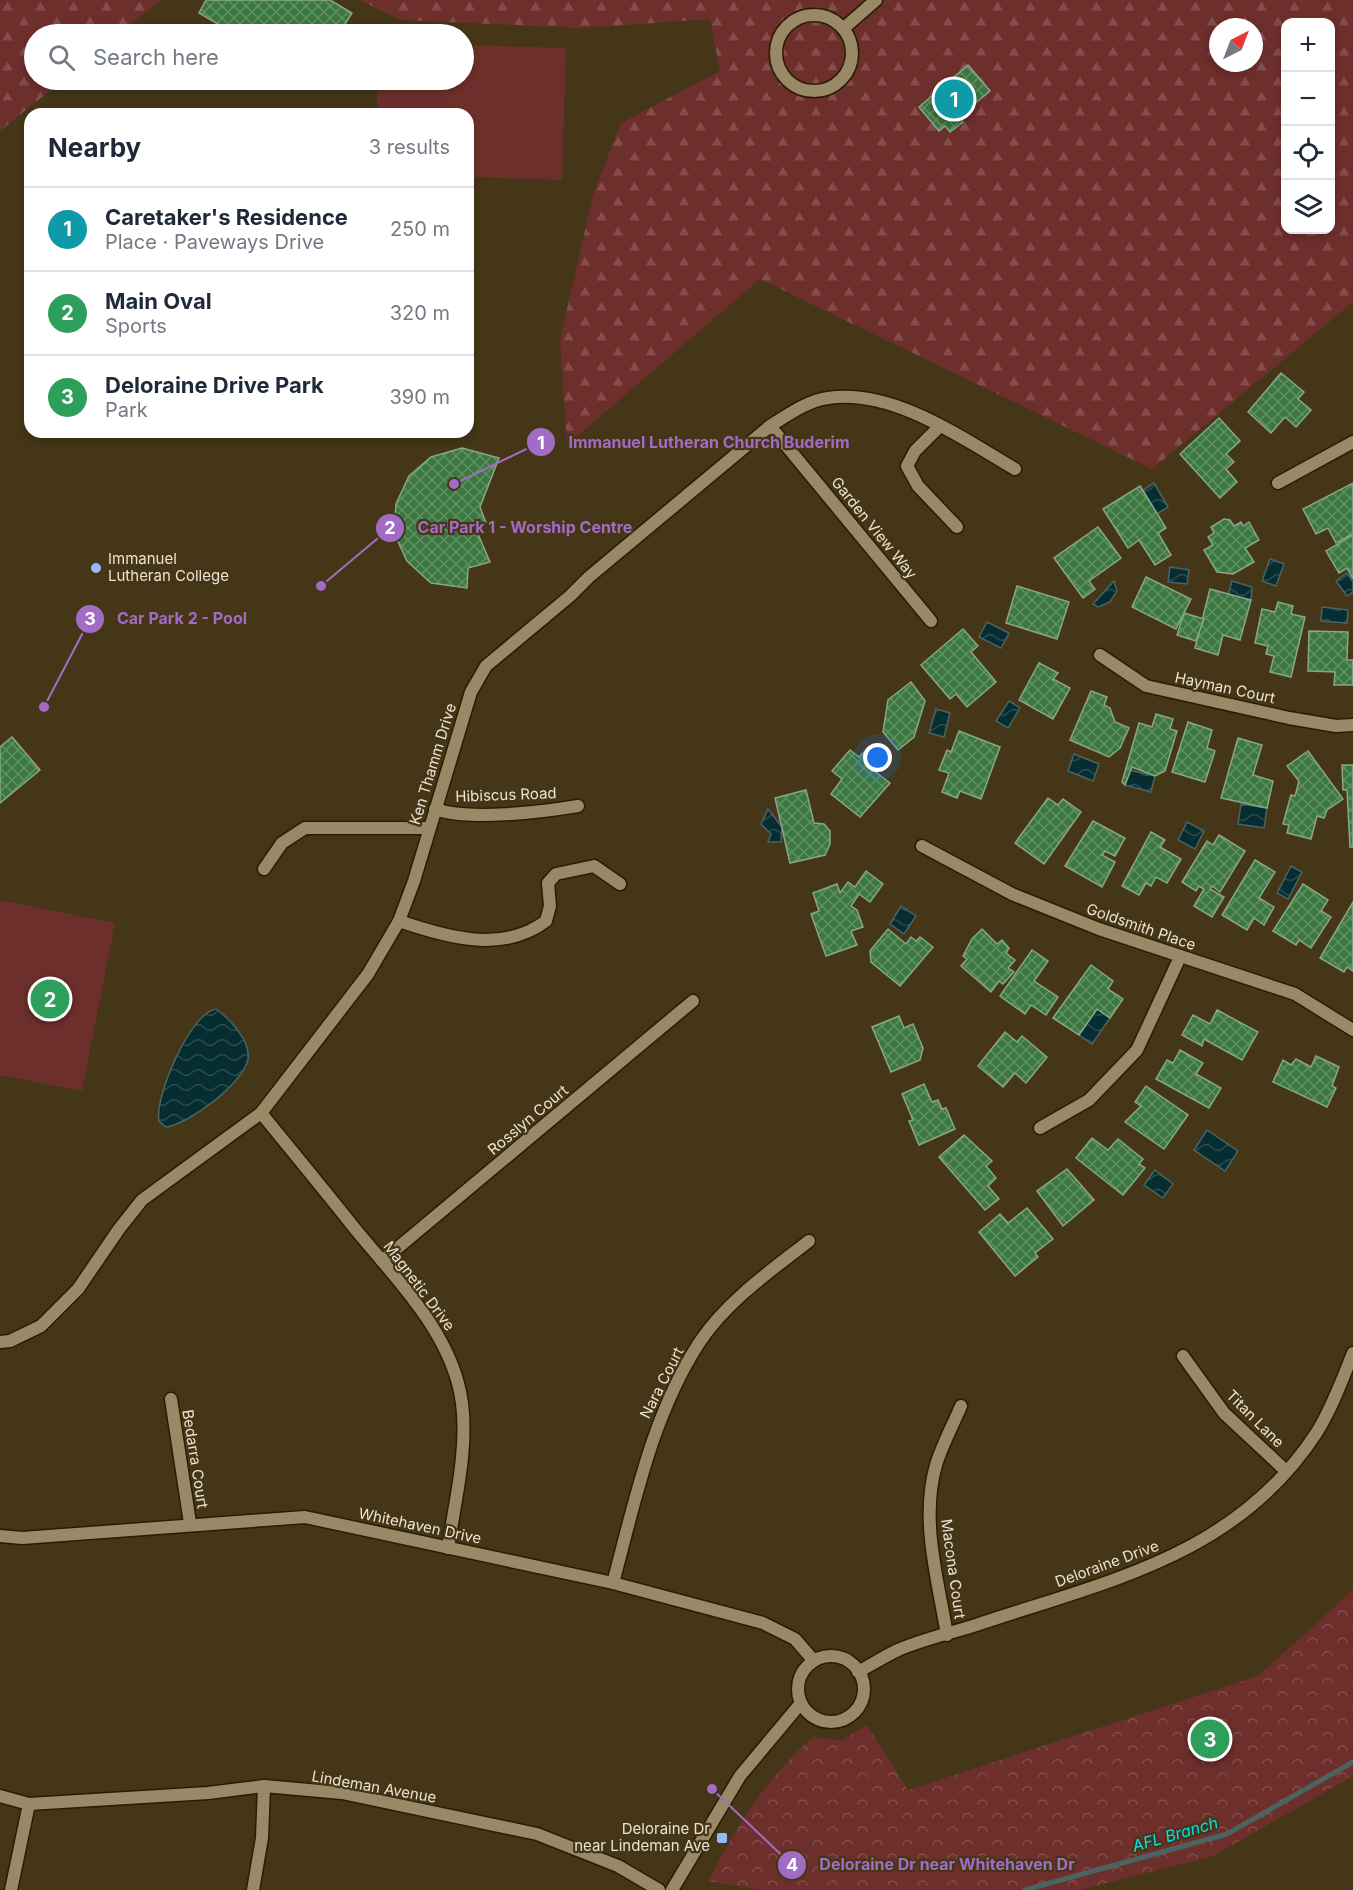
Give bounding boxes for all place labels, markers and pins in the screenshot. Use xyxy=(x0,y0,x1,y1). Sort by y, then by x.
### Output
pin: 1 xyxy=(934,76,974,122)
callout: Immanuel Lutheran Church Buderim xyxy=(526,425,861,459)
callout: Car Park 1 - Worship Centre xyxy=(375,511,644,545)
place label: Immanuel Lutheran College xyxy=(108,549,229,585)
marker: Immanuel Lutheran College xyxy=(89,561,103,575)
callout: Car Park 2 - Pool xyxy=(75,602,260,636)
pin: 2 xyxy=(31,976,70,1022)
pin: 3 xyxy=(1190,1716,1230,1762)
place label: Deloraine Dr near Lindeman Ave xyxy=(574,1819,710,1855)
marker: Deloraine Dr near Lindeman Ave xyxy=(715,1831,729,1845)
callout: Deloraine Dr near Whitehaven Dr xyxy=(777,1848,1087,1882)

